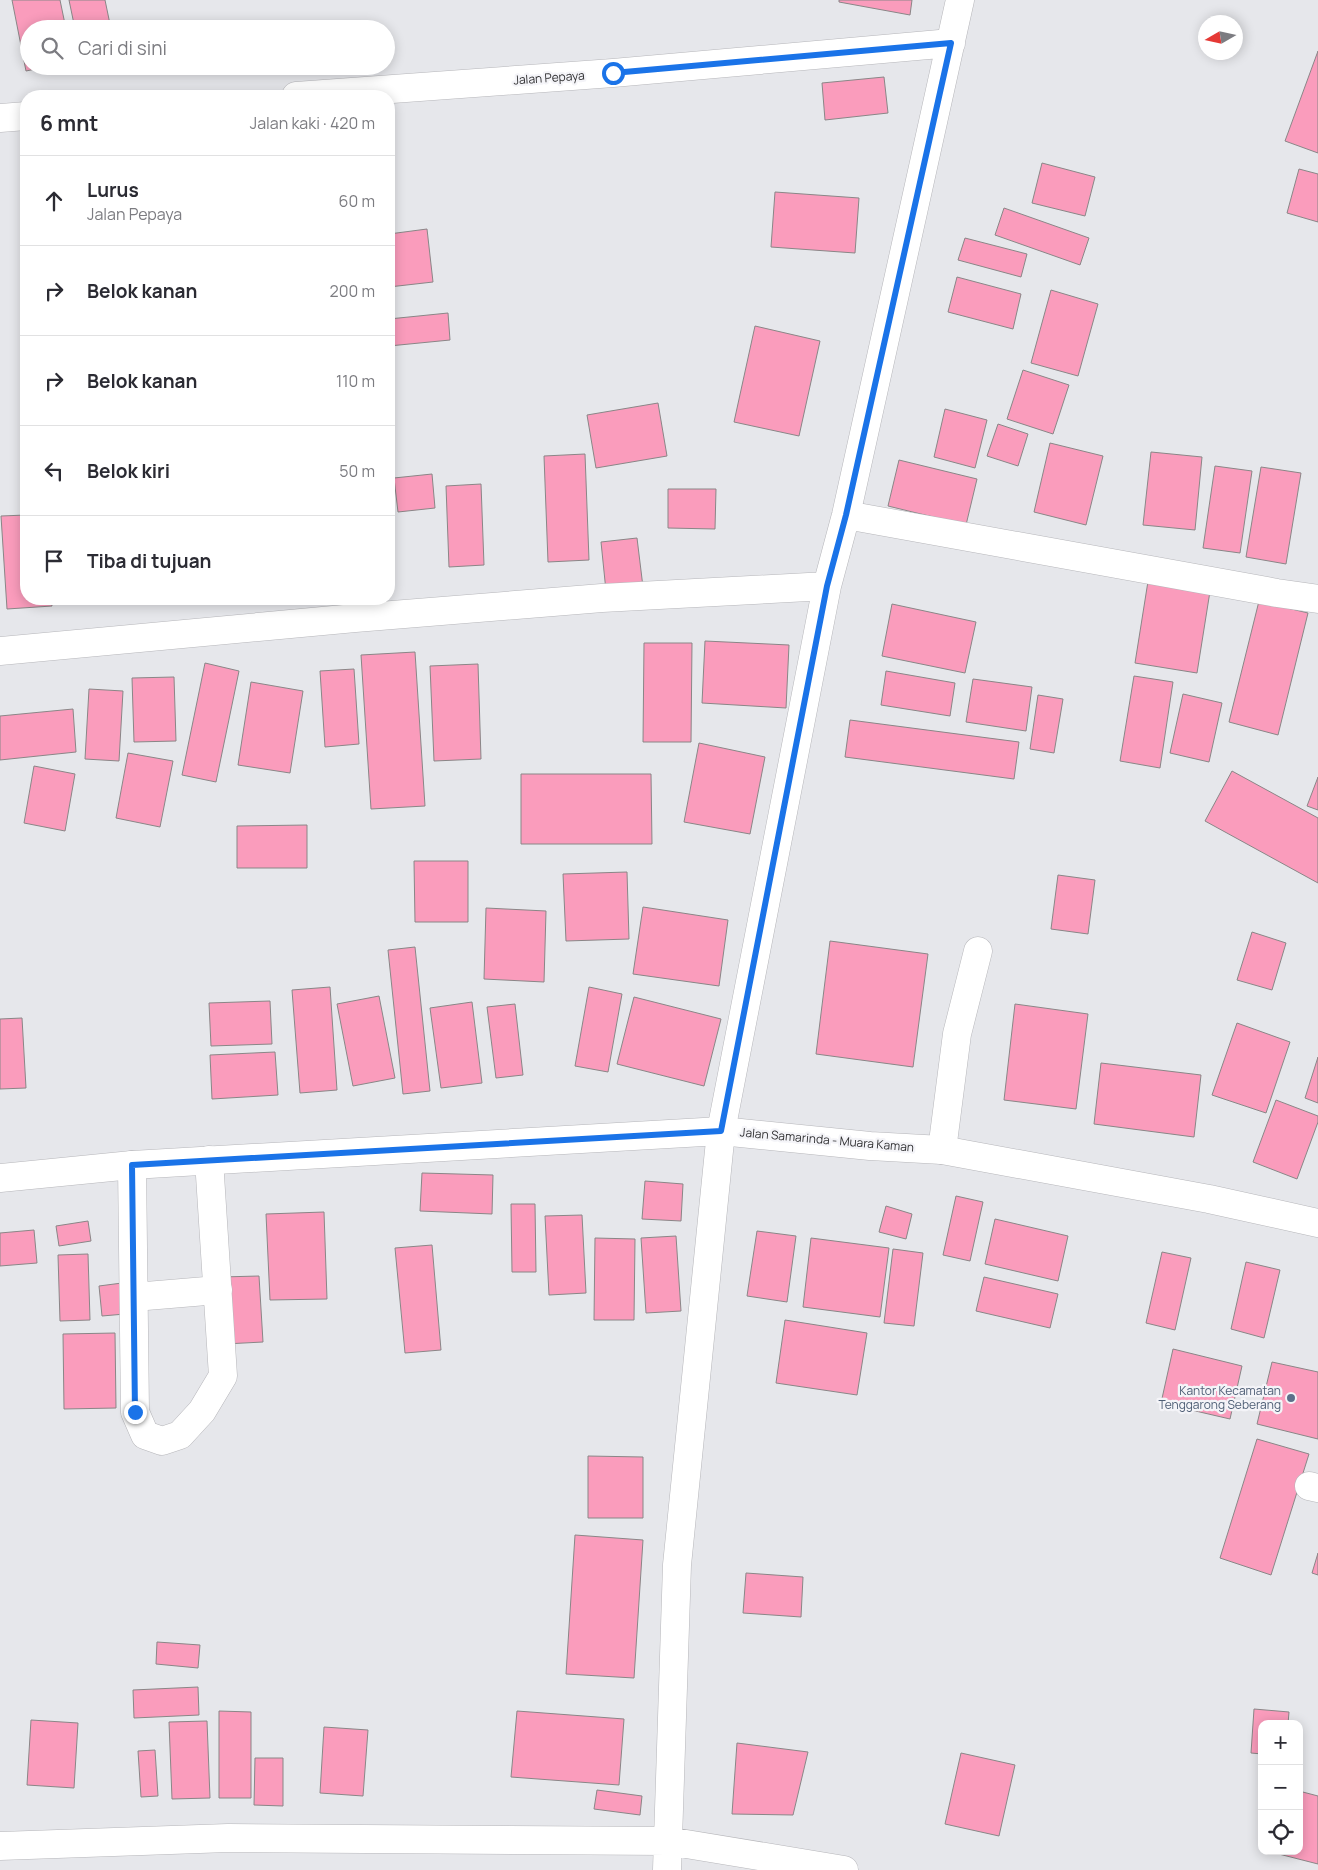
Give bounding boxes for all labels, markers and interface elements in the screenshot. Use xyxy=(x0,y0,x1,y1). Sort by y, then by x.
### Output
north arrow xyxy=(1198,15,1243,60)
search box xyxy=(20,20,395,75)
icon: search xyxy=(38,34,66,62)
text: Cari di sini xyxy=(78,35,167,61)
route start xyxy=(602,62,625,85)
street label: Jalan Pepaya xyxy=(513,67,585,88)
text: 6 mnt xyxy=(40,109,98,137)
text: Jalan kaki · 420 m xyxy=(250,112,375,134)
text: Lurus xyxy=(87,177,139,203)
icon: ahead xyxy=(40,187,68,215)
text: 60 m xyxy=(339,190,375,212)
text: Jalan Pepaya xyxy=(87,203,182,225)
icon: right xyxy=(40,277,68,305)
text: Belok kanan xyxy=(87,278,197,304)
text: 200 m xyxy=(330,280,375,302)
icon: right xyxy=(40,367,68,395)
text: Belok kanan xyxy=(87,368,197,394)
text: 110 m xyxy=(336,370,375,392)
icon: left xyxy=(40,457,68,485)
text: Belok kiri xyxy=(87,458,170,484)
text: 50 m xyxy=(339,460,375,482)
icon: arrive xyxy=(40,547,68,575)
text: Tiba di tujuan xyxy=(87,548,211,574)
street label: Jalan Samarinda - Muara Kaman xyxy=(739,1123,915,1156)
place label: Kantor Kecamatan Tenggarong Seberang xyxy=(1159,1382,1281,1413)
marker: Kantor Kecamatan Tenggarong Seberang xyxy=(1285,1392,1297,1404)
route end xyxy=(124,1401,147,1424)
map controls xyxy=(1258,1720,1303,1855)
button: + xyxy=(1258,1720,1303,1765)
button: − xyxy=(1258,1765,1303,1810)
button: locate xyxy=(1258,1810,1303,1855)

